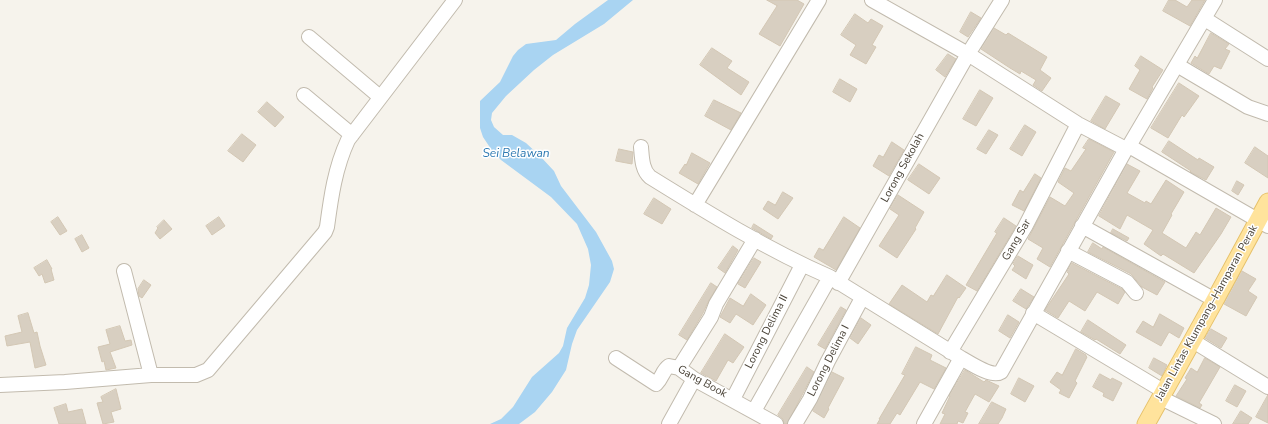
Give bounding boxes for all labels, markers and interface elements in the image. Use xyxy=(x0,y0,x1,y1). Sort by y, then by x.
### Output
street label: Lorong Sekolah xyxy=(879,131,927,205)
water label: Sei Belawan xyxy=(482,147,550,161)
street label: Gang Sar xyxy=(1000,217,1034,263)
street label: Jalan Lintas Klumpang–Hamparan Perak xyxy=(1153,223,1261,403)
street label: Lorong Delima II xyxy=(743,293,791,371)
street label: Lorong Delima I xyxy=(805,323,853,399)
street label: Gang Book xyxy=(675,363,729,401)

